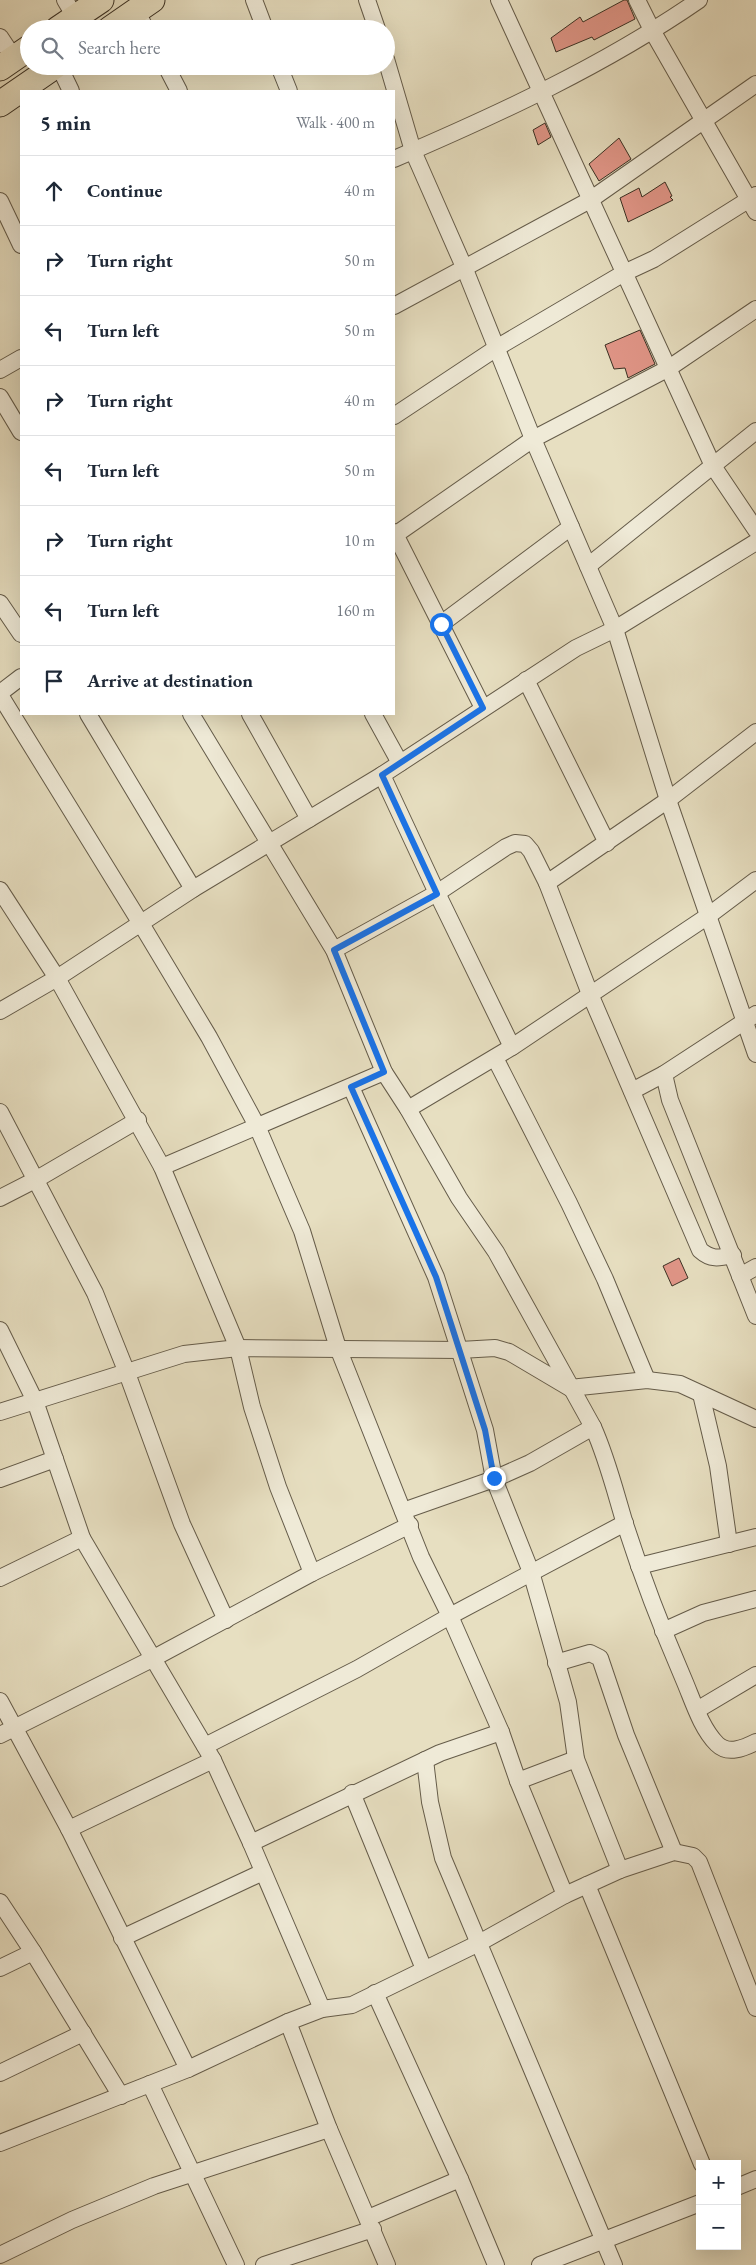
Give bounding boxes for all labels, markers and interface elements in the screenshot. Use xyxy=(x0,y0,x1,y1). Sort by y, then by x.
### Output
search box xyxy=(20,20,395,75)
icon: search xyxy=(38,34,66,62)
text: Search here xyxy=(78,35,160,60)
text: 5 min xyxy=(40,109,91,136)
text: Walk · 400 m xyxy=(296,112,375,133)
icon: ahead xyxy=(40,177,68,205)
text: Continue xyxy=(87,178,162,203)
text: 40 m xyxy=(344,180,375,201)
icon: right xyxy=(40,247,68,275)
text: Turn right xyxy=(87,248,173,273)
text: 50 m xyxy=(344,250,375,271)
icon: left xyxy=(40,317,68,345)
text: Turn left xyxy=(87,318,159,343)
text: 50 m xyxy=(344,320,375,341)
icon: right xyxy=(40,387,68,415)
text: Turn right xyxy=(87,388,173,413)
text: 40 m xyxy=(344,390,375,411)
icon: left xyxy=(40,457,68,485)
text: Turn left xyxy=(87,458,159,483)
text: 50 m xyxy=(344,460,375,481)
icon: right xyxy=(40,527,68,555)
text: Turn right xyxy=(87,528,173,553)
text: 10 m xyxy=(344,530,375,551)
icon: left xyxy=(40,597,68,625)
text: Turn left xyxy=(87,598,159,623)
text: 160 m xyxy=(336,600,375,621)
route start xyxy=(430,613,453,636)
icon: arrive xyxy=(40,667,68,695)
text: Arrive at destination xyxy=(87,668,253,693)
route end xyxy=(483,1467,506,1490)
map controls xyxy=(696,2160,741,2250)
button: + xyxy=(696,2160,741,2205)
button: − xyxy=(696,2205,741,2250)

